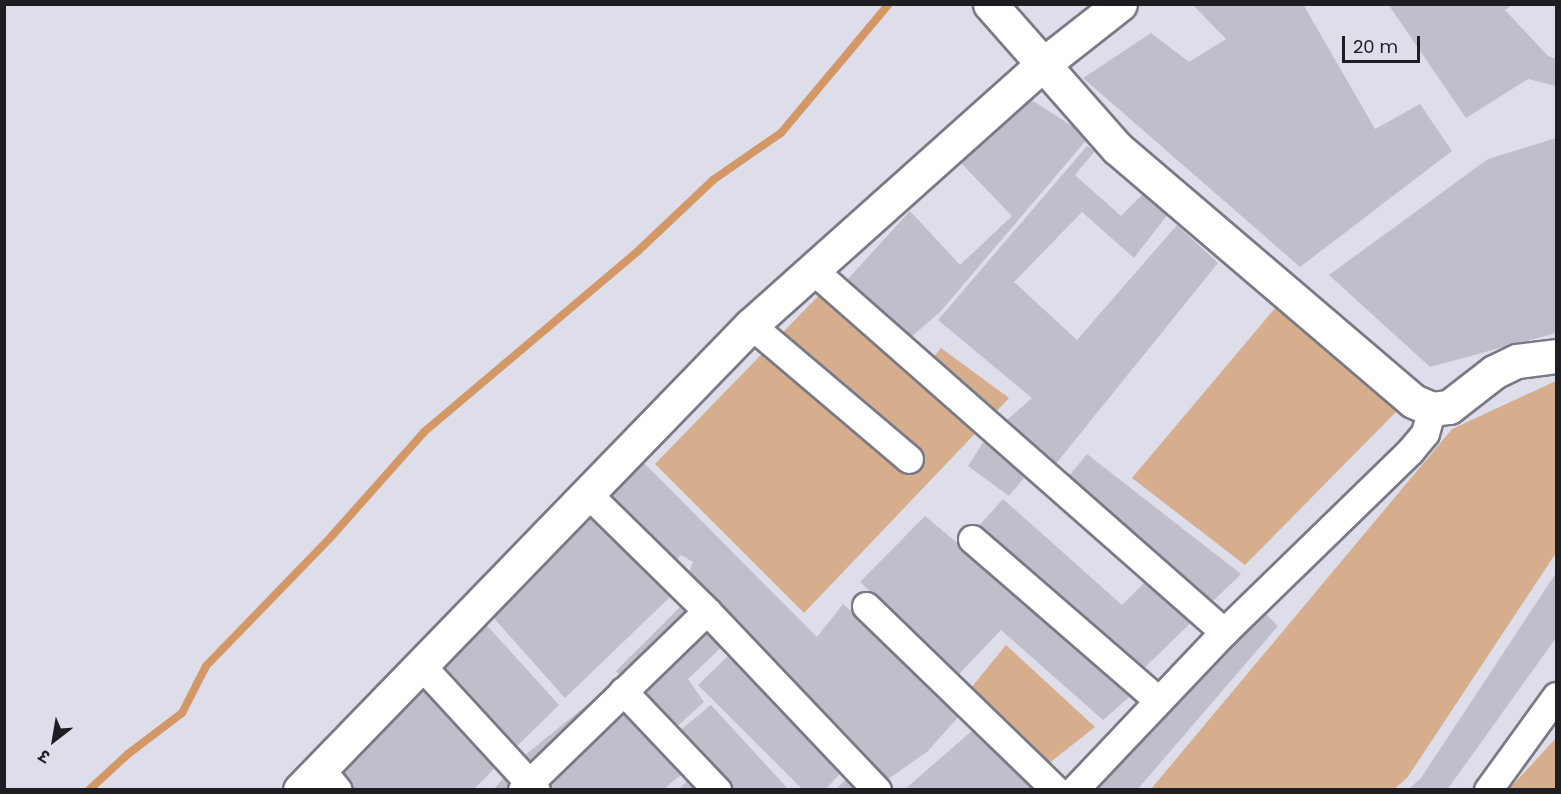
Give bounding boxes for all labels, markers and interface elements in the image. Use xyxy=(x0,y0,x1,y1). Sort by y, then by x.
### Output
scale bar xyxy=(1345,24,1423,62)
text: 20 m xyxy=(1353,34,1398,59)
north arrow xyxy=(24,710,84,770)
text: उ xyxy=(35,744,54,768)

